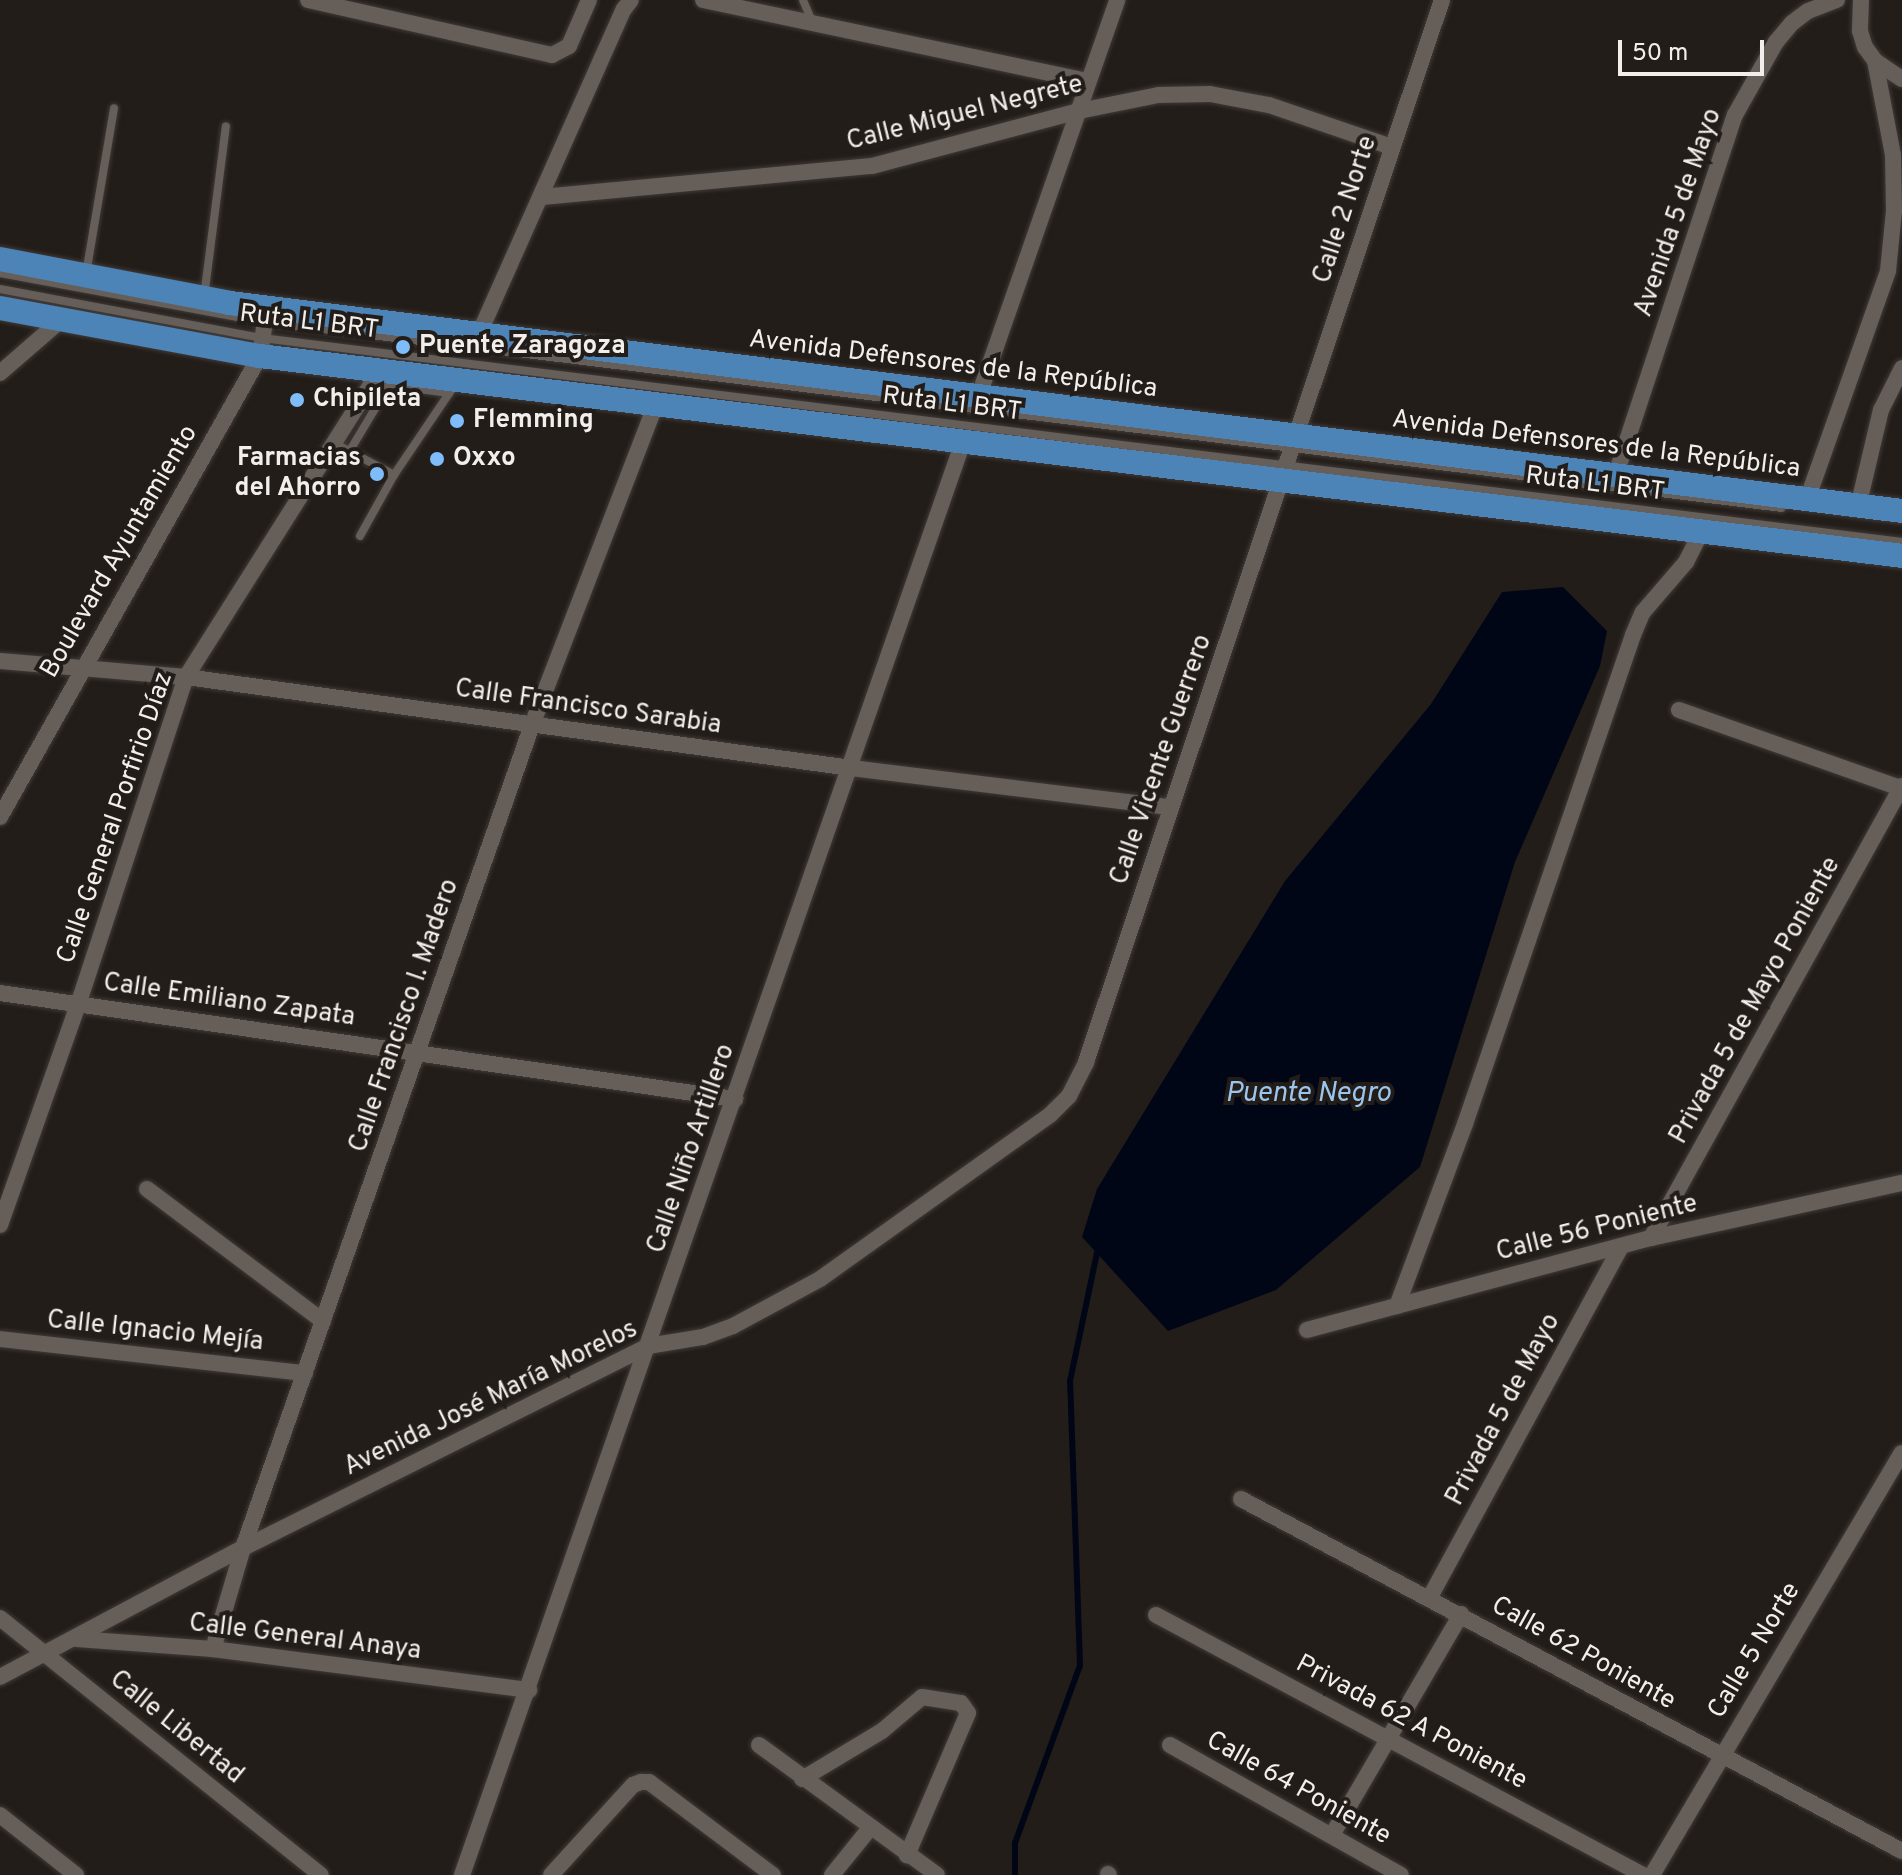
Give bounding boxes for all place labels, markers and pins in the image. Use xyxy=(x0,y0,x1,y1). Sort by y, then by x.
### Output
place label: Puente Zaragoza xyxy=(419,331,626,363)
marker: Puente Zaragoza xyxy=(394,338,412,356)
place label: Chipileta xyxy=(313,384,421,416)
marker: Chipileta xyxy=(288,391,306,409)
place label: Flemming xyxy=(473,405,594,437)
marker: Flemming xyxy=(448,412,466,430)
place label: Farmacias del Ahorro xyxy=(233,443,361,504)
place label: Oxxo xyxy=(453,443,516,475)
marker: Oxxo xyxy=(428,450,446,468)
marker: Farmacias del Ahorro xyxy=(368,465,386,483)

